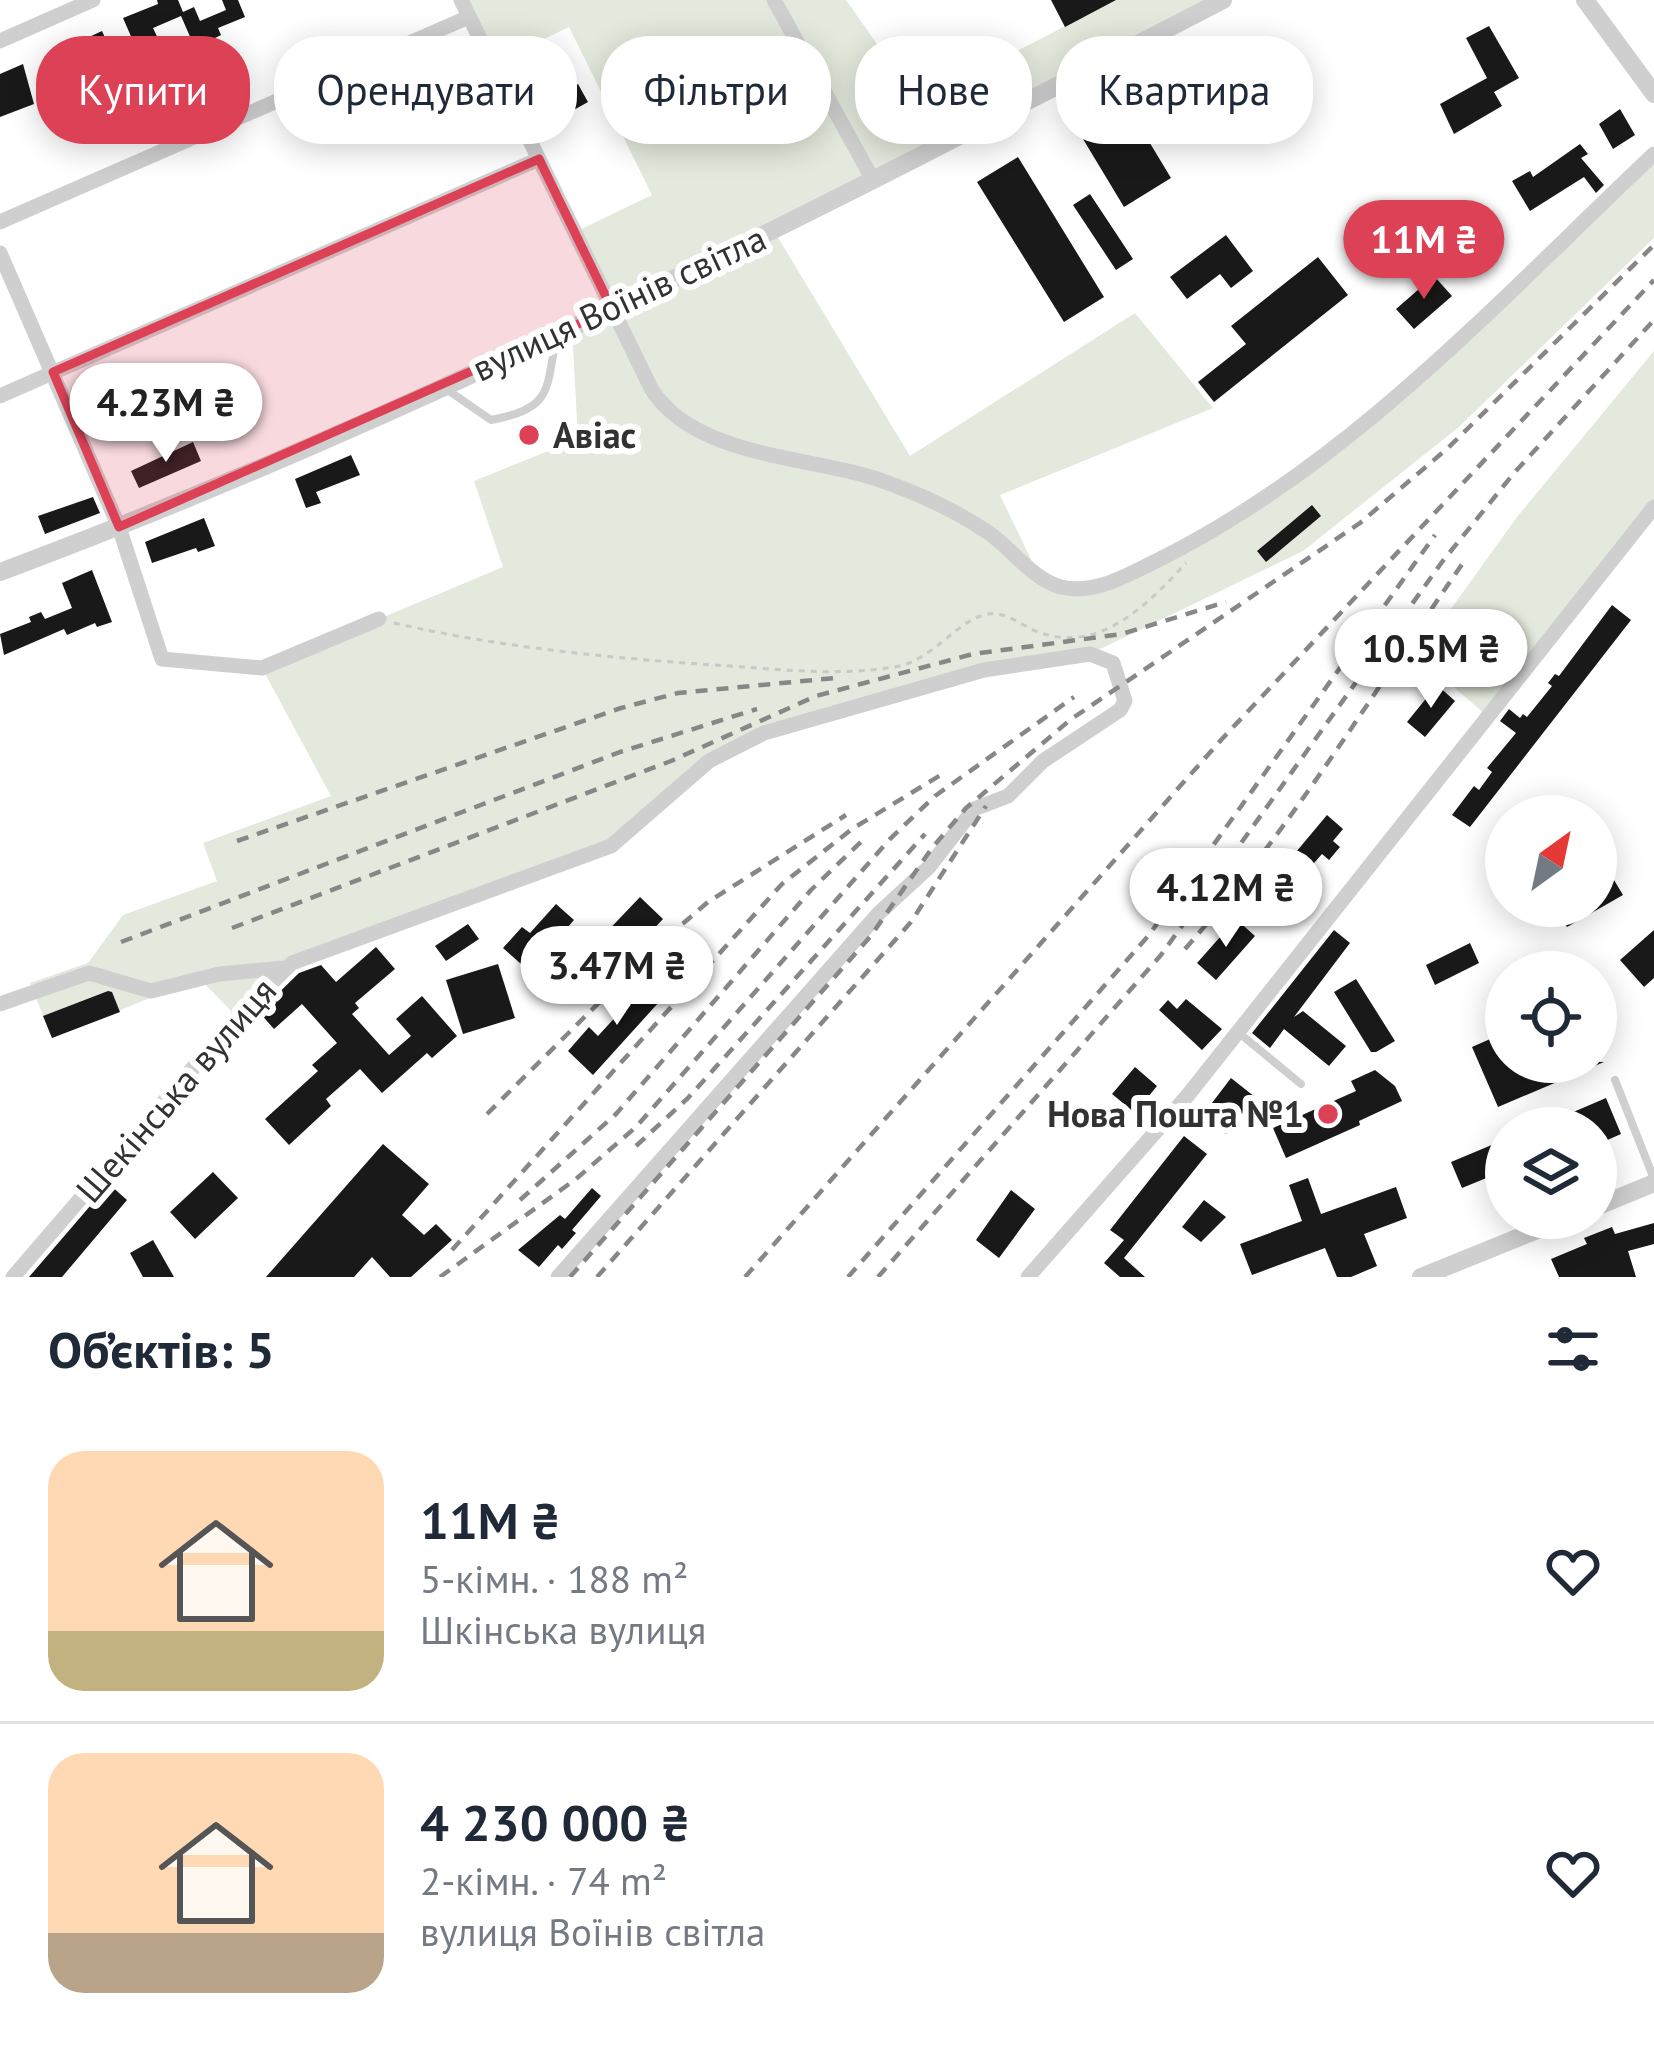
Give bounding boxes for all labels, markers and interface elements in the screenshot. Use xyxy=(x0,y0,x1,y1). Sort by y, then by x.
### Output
chip: Купити xyxy=(36,36,250,144)
chip: Орендувати xyxy=(274,36,577,144)
chip: Фільтри xyxy=(601,36,831,144)
chip: Нове xyxy=(855,36,1032,144)
chip: Квартира xyxy=(1056,36,1313,144)
pin: 11M ₴ xyxy=(1340,200,1508,302)
text: 11M ₴ xyxy=(1370,213,1478,264)
street label: вулиця Воїнів світла xyxy=(464,214,773,391)
pin: 4.23M ₴ xyxy=(55,363,277,465)
text: 4.23M ₴ xyxy=(96,376,236,427)
place label: Авіас xyxy=(553,411,636,458)
marker: Авіас xyxy=(516,422,542,448)
pin: 10.5M ₴ xyxy=(1320,609,1542,711)
text: 10.5M ₴ xyxy=(1361,622,1501,673)
north arrow xyxy=(1485,795,1617,927)
map controls xyxy=(1485,795,1617,1239)
pin: 4.12M ₴ xyxy=(1115,848,1337,950)
text: 4.12M ₴ xyxy=(1156,861,1296,912)
pin: 3.47M ₴ xyxy=(506,926,728,1028)
text: 3.47M ₴ xyxy=(547,939,687,990)
button: locate xyxy=(1485,951,1617,1083)
street label: Шекінська вулиця xyxy=(65,968,286,1212)
place label: Нова Пошта №1 xyxy=(1047,1090,1304,1137)
marker: Нова Пошта №1 xyxy=(1315,1101,1341,1127)
button: layers xyxy=(1485,1107,1617,1239)
text: Об’єктів: 5 xyxy=(48,1316,275,1382)
icon: filters xyxy=(1540,1316,1606,1382)
text: 11M ₴ xyxy=(420,1487,560,1553)
icon: home xyxy=(144,1499,288,1643)
icon: heart xyxy=(1540,1538,1606,1604)
text: 5-кімн. · 188 m² xyxy=(420,1553,688,1604)
text: Шкінська вулиця xyxy=(420,1604,706,1655)
text: 4 230 000 ₴ xyxy=(420,1789,690,1855)
icon: home xyxy=(144,1801,288,1945)
icon: heart xyxy=(1540,1840,1606,1906)
text: 2-кімн. · 74 m² xyxy=(420,1855,667,1906)
text: вулиця Воїнів світла xyxy=(420,1906,765,1957)

